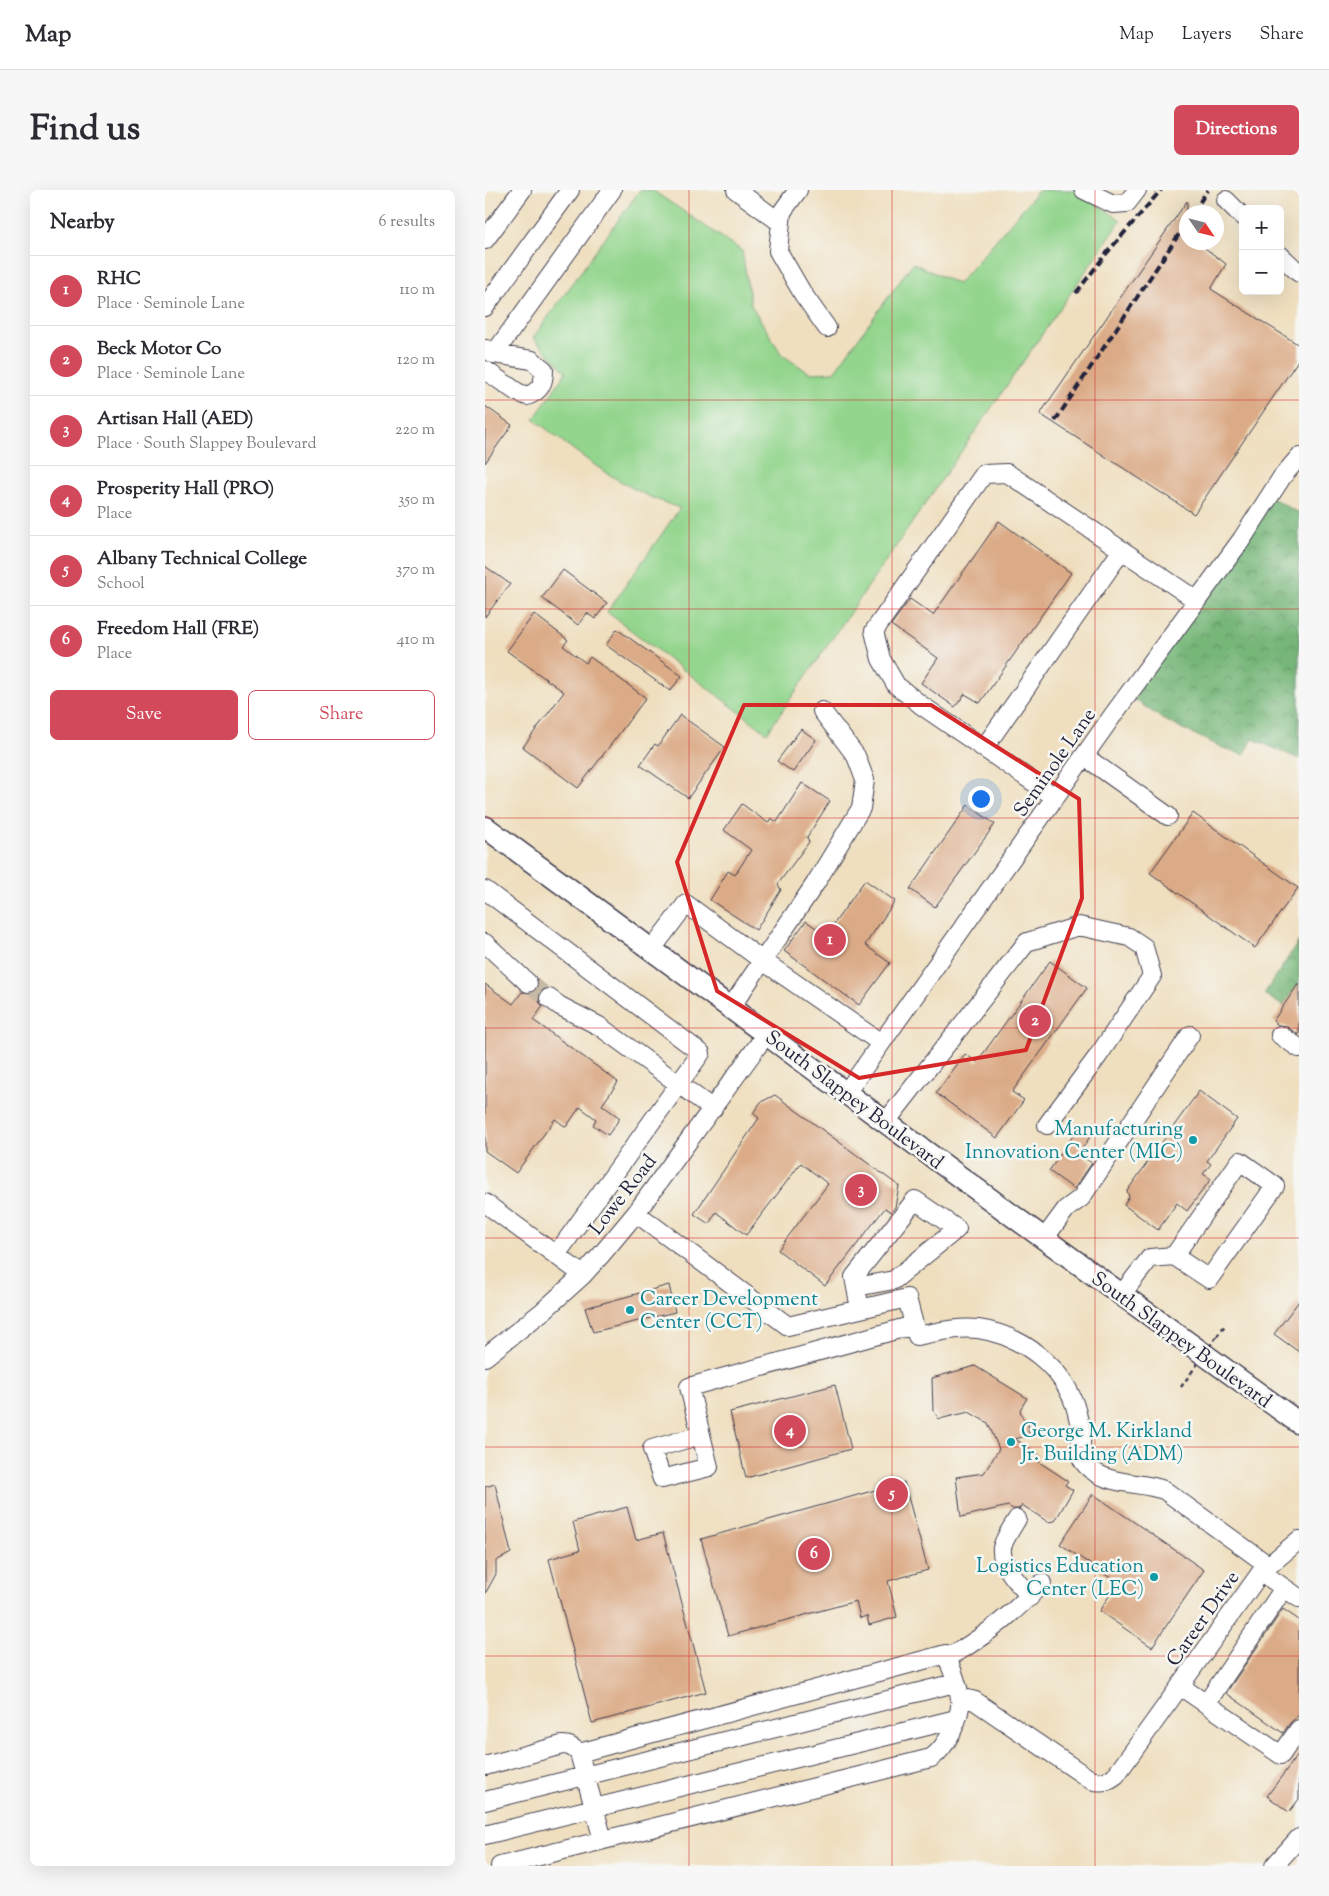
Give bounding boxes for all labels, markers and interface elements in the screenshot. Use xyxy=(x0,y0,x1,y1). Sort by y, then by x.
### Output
text: Map xyxy=(25,18,71,52)
text: Map xyxy=(1119,22,1154,48)
text: Layers xyxy=(1182,22,1232,48)
text: Share xyxy=(1260,22,1304,48)
text: Find us xyxy=(30,105,140,156)
button: Directions xyxy=(1174,105,1299,155)
north arrow xyxy=(1179,205,1224,250)
map controls xyxy=(1239,205,1284,295)
button: + xyxy=(1239,205,1284,250)
text: Nearby xyxy=(50,208,115,238)
text: 6 results xyxy=(379,211,435,234)
button: − xyxy=(1239,250,1284,295)
text: RHC xyxy=(97,266,141,293)
text: 1 xyxy=(63,279,69,302)
text: 110 m xyxy=(399,279,435,302)
text: Place · Seminole Lane xyxy=(97,293,245,316)
text: Beck Motor Co xyxy=(97,336,221,363)
text: 2 xyxy=(62,349,70,372)
text: 120 m xyxy=(397,349,435,372)
text: Place · Seminole Lane xyxy=(97,363,245,386)
text: Artisan Hall (AED) xyxy=(97,406,254,433)
text: 3 xyxy=(63,419,69,442)
text: 220 m xyxy=(395,419,435,442)
text: Place · South Slappey Boulevard xyxy=(97,433,317,456)
text: Prosperity Hall (PRO) xyxy=(97,476,274,503)
text: 4 xyxy=(62,489,70,512)
text: 350 m xyxy=(398,489,435,512)
text: Place xyxy=(97,503,132,526)
text: Albany Technical College xyxy=(97,546,307,573)
text: 5 xyxy=(63,559,69,582)
text: 370 m xyxy=(396,559,435,582)
text: School xyxy=(97,573,145,596)
text: Freedom Hall (FRE) xyxy=(97,616,259,643)
text: 6 xyxy=(62,629,70,652)
text: 410 m xyxy=(397,629,435,652)
text: Place xyxy=(97,643,132,666)
button: Save xyxy=(50,690,238,740)
button: Share xyxy=(248,690,435,740)
street label: Seminole Lane xyxy=(1008,703,1104,824)
your location xyxy=(968,786,994,812)
pin: 1 xyxy=(814,921,846,959)
pin: 2 xyxy=(1019,1002,1051,1040)
street label: South Slappey Boulevard xyxy=(758,1024,949,1178)
place label: Manufacturing Innovation Center (MIC) xyxy=(965,1116,1183,1168)
marker: Manufacturing Innovation Center (MIC) xyxy=(1187,1134,1199,1146)
street label: Lowe Road xyxy=(583,1149,665,1242)
pin: 3 xyxy=(845,1171,877,1209)
street label: South Slappey Boulevard xyxy=(1084,1266,1277,1416)
place label: Career Development Center (CCT) xyxy=(640,1286,818,1338)
marker: Career Development Center (CCT) xyxy=(624,1304,636,1316)
pin: 4 xyxy=(774,1412,806,1450)
place label: George M. Kirkland Jr. Building (ADM) xyxy=(1020,1418,1192,1470)
marker: George M. Kirkland Jr. Building (ADM) xyxy=(1005,1436,1017,1448)
pin: 5 xyxy=(876,1475,908,1513)
pin: 6 xyxy=(798,1535,830,1573)
place label: Logistics Education Center (LEC) xyxy=(976,1553,1144,1605)
street label: Career Drive xyxy=(1160,1566,1248,1673)
marker: Logistics Education Center (LEC) xyxy=(1148,1571,1160,1583)

